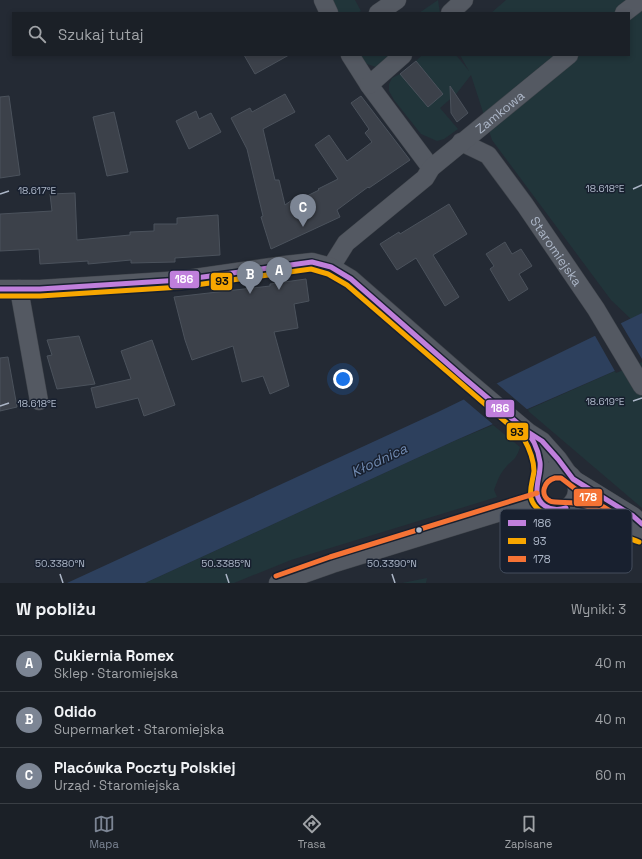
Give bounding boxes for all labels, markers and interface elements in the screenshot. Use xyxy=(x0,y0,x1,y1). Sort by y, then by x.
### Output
search box xyxy=(12,12,630,56)
icon: search xyxy=(26,23,48,45)
text: Szukaj tutaj xyxy=(58,25,144,44)
street label: Zamkowa xyxy=(472,86,528,137)
text: 18.618°E xyxy=(586,182,625,195)
text: 18.617°E xyxy=(18,184,56,197)
pin: C xyxy=(290,194,316,227)
street label: Staromiejska xyxy=(527,213,587,290)
pin: A xyxy=(266,257,292,290)
pin: B xyxy=(237,261,263,294)
line badge: 186 xyxy=(169,270,200,289)
text: 186 xyxy=(175,272,193,286)
line badge: 93 xyxy=(210,272,233,291)
text: 93 xyxy=(215,274,229,288)
your location xyxy=(333,369,353,389)
text: 18.619°E xyxy=(586,395,625,408)
text: 18.618°E xyxy=(18,397,57,410)
line badge: 186 xyxy=(485,399,515,418)
text: 186 xyxy=(491,401,509,415)
line badge: 93 xyxy=(506,422,529,441)
text: 93 xyxy=(510,425,524,439)
water label: Kłodnica xyxy=(348,439,411,481)
line badge: 178 xyxy=(573,488,603,507)
text: 178 xyxy=(579,490,597,504)
legend xyxy=(500,509,632,573)
text: 186 xyxy=(533,516,551,530)
unlabelled marker xyxy=(414,525,424,535)
text: 93 xyxy=(533,534,547,548)
text: 178 xyxy=(533,552,551,566)
text: 50.3380°N xyxy=(35,557,85,570)
text: 50.3385°N xyxy=(201,557,251,570)
text: 50.3390°N xyxy=(367,557,417,570)
text: W pobliżu xyxy=(16,598,96,620)
text: Wyniki: 3 xyxy=(571,601,626,618)
text: Cukiernia Romex xyxy=(54,646,174,665)
text: A xyxy=(25,655,33,672)
text: 40 m xyxy=(595,655,626,672)
text: Sklep · Staromiejska xyxy=(54,665,178,682)
text: Odido xyxy=(54,702,96,721)
text: B xyxy=(25,711,33,728)
text: 40 m xyxy=(595,711,626,728)
text: Supermarket · Staromiejska xyxy=(54,721,224,738)
text: Placówka Poczty Polskiej xyxy=(54,758,236,777)
text: C xyxy=(25,767,33,784)
text: 60 m xyxy=(595,767,626,784)
text: Urząd · Staromiejska xyxy=(54,777,180,794)
tab: Mapa xyxy=(89,813,119,851)
tab: Trasa xyxy=(298,813,326,851)
tab: Zapisane xyxy=(505,813,552,851)

